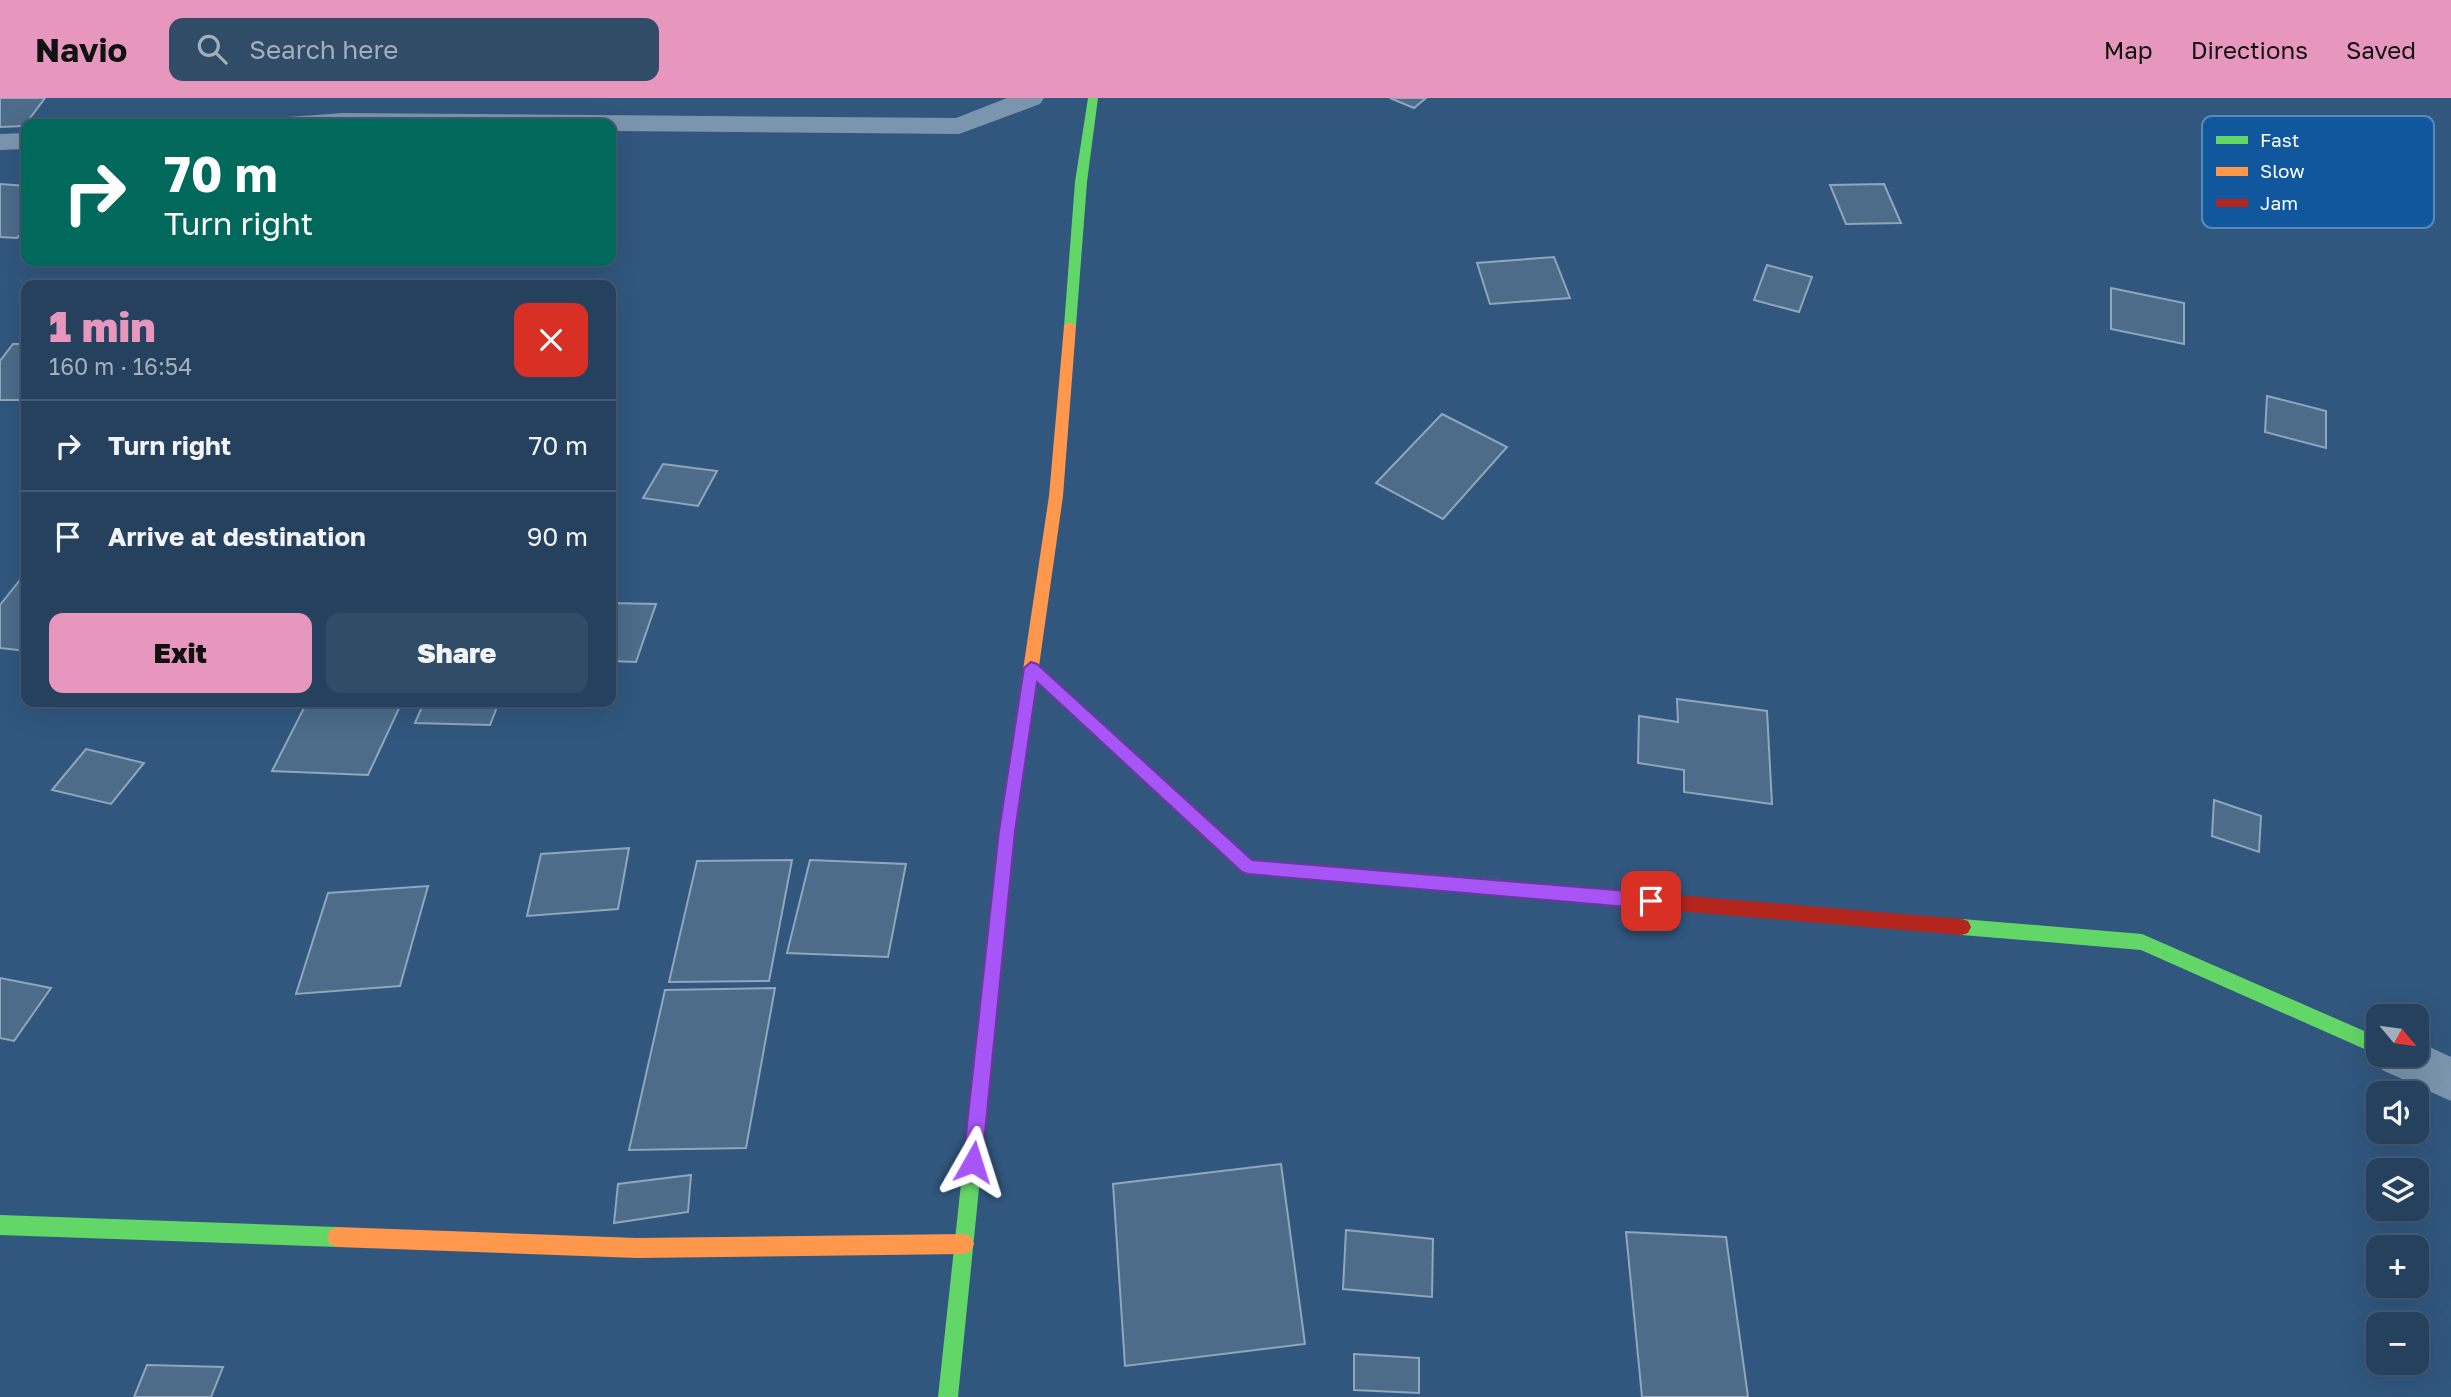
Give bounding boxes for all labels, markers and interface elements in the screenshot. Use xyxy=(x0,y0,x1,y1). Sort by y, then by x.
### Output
search box xyxy=(169,18,659,81)
text: Navio xyxy=(35,30,127,69)
icon: search xyxy=(193,30,231,68)
text: Search here xyxy=(249,34,398,65)
text: Map xyxy=(2104,35,2153,64)
text: Directions xyxy=(2191,35,2308,64)
text: Saved xyxy=(2346,35,2416,64)
legend xyxy=(2202,116,2434,228)
text: Fast xyxy=(2260,128,2299,151)
text: 70 m xyxy=(164,144,278,203)
icon: right xyxy=(49,147,140,238)
text: Slow xyxy=(2260,159,2305,182)
text: Jam xyxy=(2260,191,2298,214)
text: Turn right xyxy=(164,204,313,242)
text: 1 min xyxy=(49,301,156,351)
button: close xyxy=(514,303,588,377)
text: 160 m · 16:54 xyxy=(49,352,192,380)
icon: right xyxy=(49,427,87,465)
text: Turn right xyxy=(108,430,231,461)
text: 70 m xyxy=(529,430,588,461)
icon: arrive xyxy=(49,518,87,556)
text: Arrive at destination xyxy=(108,521,366,552)
text: 90 m xyxy=(527,521,588,552)
button: Exit xyxy=(49,613,312,693)
button: Share xyxy=(326,613,588,693)
pin xyxy=(1621,871,1681,931)
icon: arrive xyxy=(1632,882,1670,920)
north arrow xyxy=(2366,1004,2429,1068)
map controls xyxy=(2366,1004,2429,1375)
button: sound xyxy=(2366,1081,2429,1144)
position arrow xyxy=(936,1125,1010,1199)
button: layers xyxy=(2366,1158,2429,1221)
button: + xyxy=(2366,1235,2429,1298)
button: − xyxy=(2366,1312,2429,1375)

